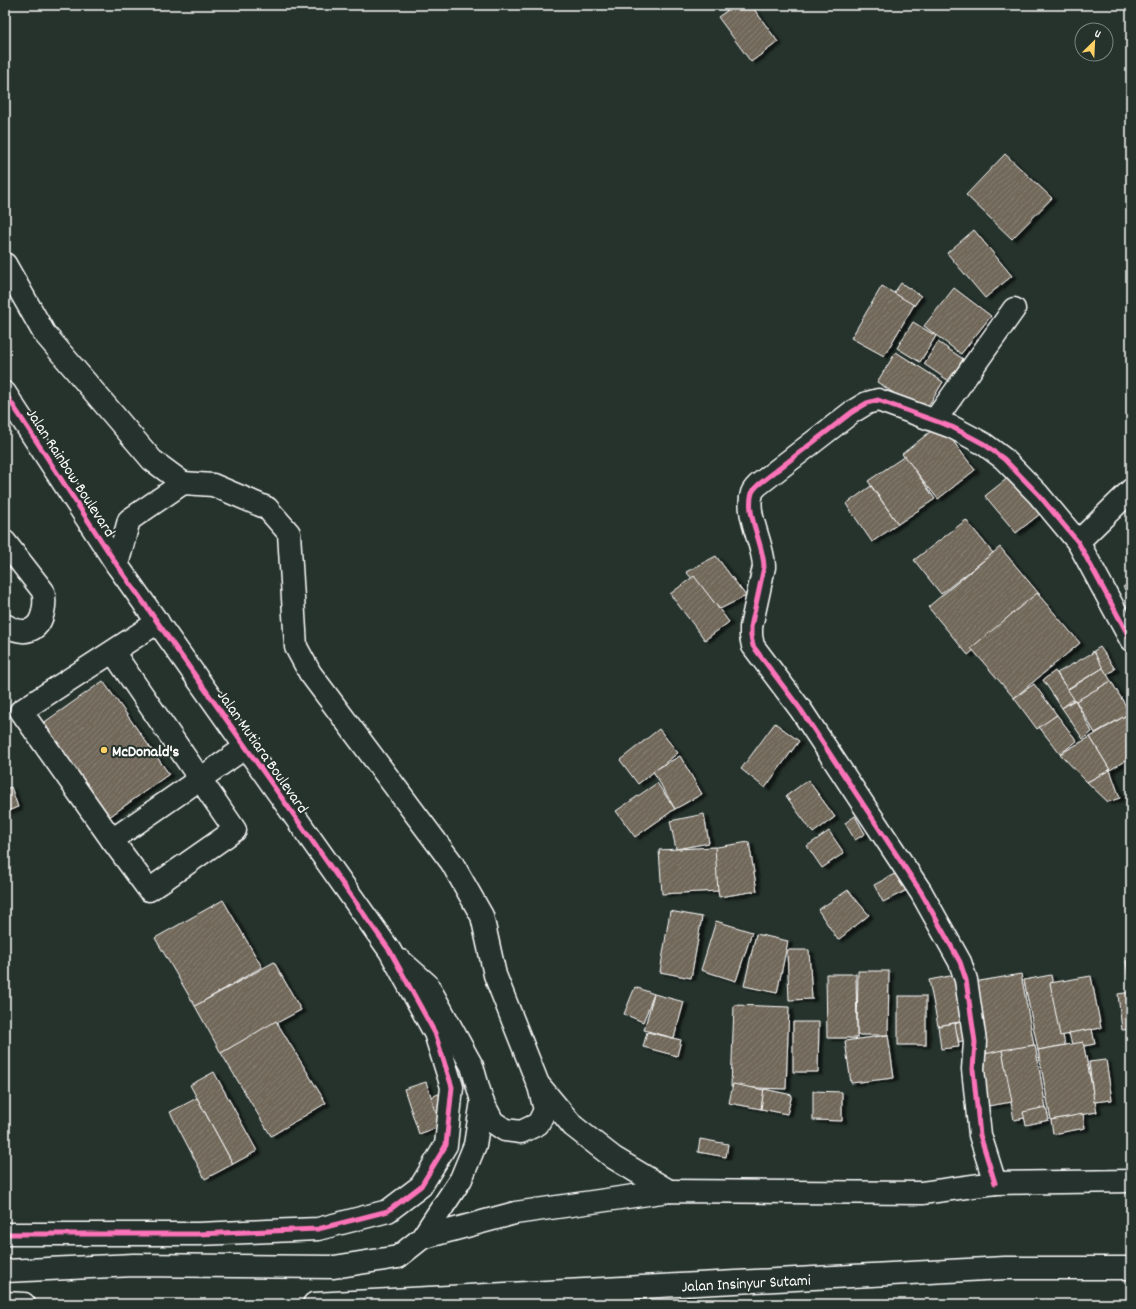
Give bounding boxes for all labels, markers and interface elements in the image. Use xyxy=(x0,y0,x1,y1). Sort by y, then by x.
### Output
north arrow xyxy=(1074,22,1114,62)
text: U xyxy=(1092,26,1103,43)
street label: Jalan Rainbow Boulevard xyxy=(20,404,120,542)
street label: Jalan Mutiara Boulevard xyxy=(211,686,313,819)
place label: McDonald's xyxy=(112,741,180,764)
marker: McDonald's xyxy=(99,745,109,755)
street label: Jalan Insinyur Sutami xyxy=(681,1270,811,1299)

